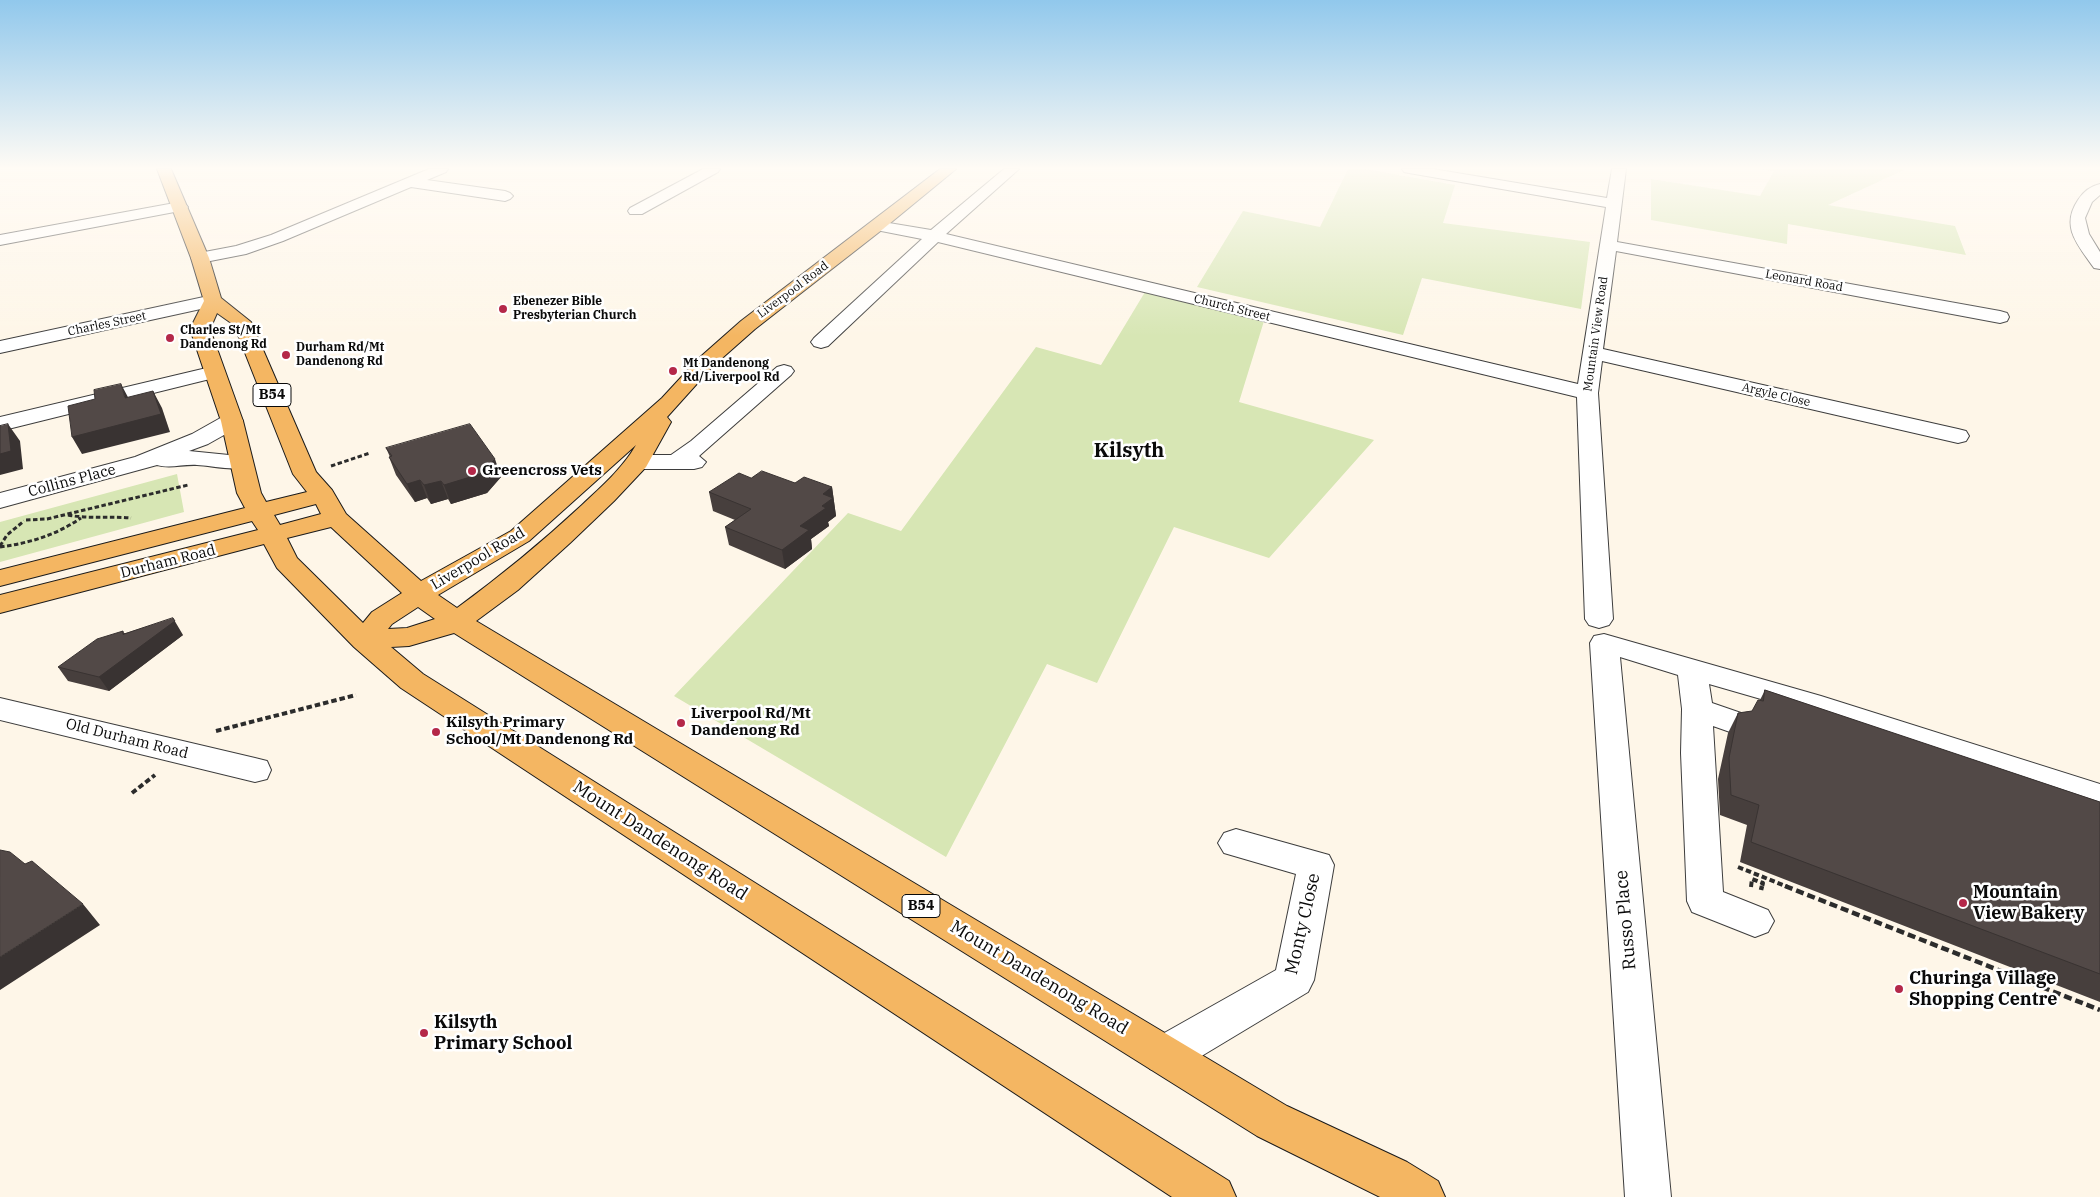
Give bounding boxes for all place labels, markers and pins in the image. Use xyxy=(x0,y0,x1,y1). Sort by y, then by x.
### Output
place label: Ebenezer Bible Presbyterian Church xyxy=(513,295,637,323)
marker: Ebenezer Bible Presbyterian Church xyxy=(497,303,509,315)
place label: Charles St/Mt Dandenong Rd xyxy=(180,324,267,352)
marker: Charles St/Mt Dandenong Rd xyxy=(164,332,176,344)
place label: Durham Rd/Mt Dandenong Rd xyxy=(296,341,384,369)
marker: Durham Rd/Mt Dandenong Rd xyxy=(280,349,292,361)
place label: Mt Dandenong Rd/Liverpool Rd xyxy=(683,357,780,385)
marker: Mt Dandenong Rd/Liverpool Rd xyxy=(667,365,679,377)
place label: Greencross Vets xyxy=(482,462,602,480)
marker: Greencross Vets xyxy=(466,465,478,477)
place label: Liverpool Rd/Mt Dandenong Rd xyxy=(691,705,811,740)
place label: Kilsyth Primary School/Mt Dandenong Rd xyxy=(446,714,633,749)
marker: Liverpool Rd/Mt Dandenong Rd xyxy=(675,717,687,729)
marker: Kilsyth Primary School/Mt Dandenong Rd xyxy=(430,726,442,738)
place label: Mountain View Bakery xyxy=(1973,882,2085,924)
marker: Mountain View Bakery xyxy=(1957,897,1969,909)
place label: Churinga Village Shopping Centre xyxy=(1909,968,2058,1011)
marker: Churinga Village Shopping Centre xyxy=(1893,983,1905,995)
place label: Kilsyth Primary School xyxy=(434,1012,572,1054)
marker: Kilsyth Primary School xyxy=(418,1027,430,1039)

